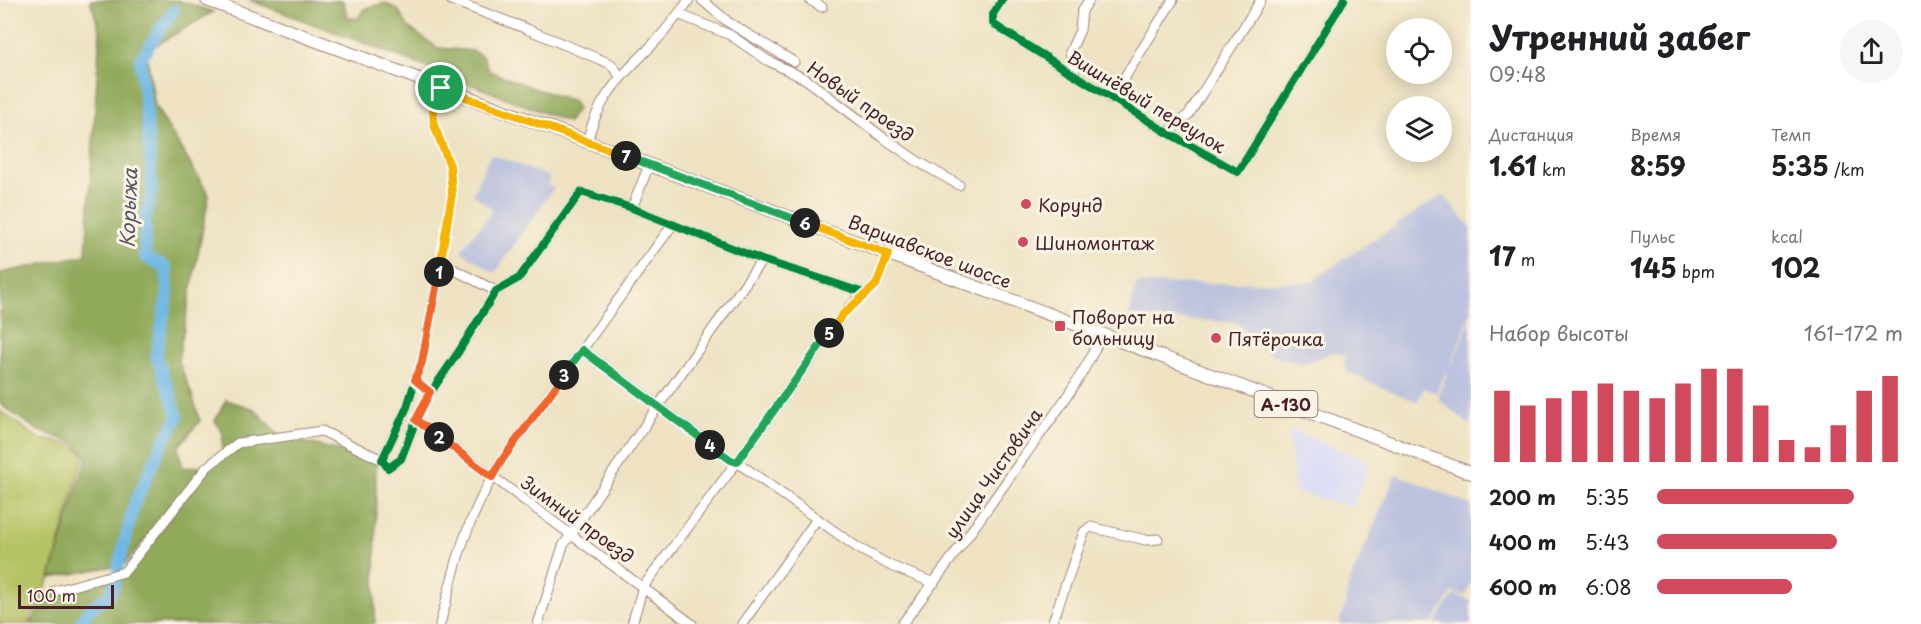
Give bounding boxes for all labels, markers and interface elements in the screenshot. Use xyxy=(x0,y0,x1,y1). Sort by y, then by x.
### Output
text: Утренний забег xyxy=(1489,11,1750,61)
map controls xyxy=(1386,18,1452,162)
button: locate xyxy=(1386,18,1452,84)
button: share xyxy=(1840,20,1903,83)
street label: Вишнёвый переулок xyxy=(1063,43,1232,159)
street label: Новый проезд xyxy=(802,54,920,148)
text: 09:48 xyxy=(1489,59,1547,89)
pin xyxy=(415,62,466,113)
icon: arrive xyxy=(424,71,457,104)
button: layers xyxy=(1386,96,1452,162)
text: Дистанция xyxy=(1489,122,1574,146)
text: Время xyxy=(1630,122,1681,146)
text: Темп xyxy=(1771,122,1811,146)
pin: 7 xyxy=(611,141,641,171)
text: 7 xyxy=(621,144,631,168)
text: 1.61 xyxy=(1489,146,1537,185)
text: 8:59 xyxy=(1630,146,1686,185)
text: 5:35 xyxy=(1771,146,1829,185)
text: km xyxy=(1537,157,1566,181)
text: /km xyxy=(1829,157,1865,181)
water label: Корыжа xyxy=(112,167,144,248)
place label: Корунд xyxy=(1038,191,1103,218)
marker: Корунд xyxy=(1019,197,1033,211)
street label: Варшавское шоссе xyxy=(845,207,1015,295)
pin: 6 xyxy=(790,208,820,238)
text: 6 xyxy=(799,211,811,235)
text: Пульс xyxy=(1630,224,1675,248)
text: kcal xyxy=(1771,224,1803,248)
place label: Шиномонтаж xyxy=(1035,229,1155,256)
marker: Шиномонтаж xyxy=(1016,235,1030,249)
text: 17 xyxy=(1489,236,1516,275)
text: m xyxy=(1516,247,1535,271)
text: 145 xyxy=(1630,248,1677,287)
text: 102 xyxy=(1771,248,1820,287)
pin: 1 xyxy=(424,257,454,287)
text: bpm xyxy=(1677,259,1715,283)
text: 1 xyxy=(435,260,443,284)
place label: Поворот на больницу xyxy=(1072,303,1175,351)
pin: 5 xyxy=(814,318,844,348)
text: Набор высоты xyxy=(1489,318,1629,348)
text: 161–172 m xyxy=(1804,318,1903,348)
marker: Поворот на больницу xyxy=(1053,319,1067,333)
text: 5 xyxy=(824,321,834,345)
place label: Пятёрочка xyxy=(1228,325,1324,352)
marker: Пятёрочка xyxy=(1209,331,1223,345)
pin: 3 xyxy=(549,360,579,390)
text: 3 xyxy=(559,363,569,387)
road number: А-130 xyxy=(1254,391,1318,417)
street label: улица Чистовича xyxy=(938,402,1049,544)
pin: 2 xyxy=(424,422,454,452)
text: 2 xyxy=(433,425,445,449)
pin: 4 xyxy=(695,430,725,460)
text: 4 xyxy=(705,433,715,457)
street label: Зимний проезд xyxy=(516,469,640,569)
text: 200 m xyxy=(1489,482,1556,512)
text: 5:35 xyxy=(1585,482,1629,512)
text: 400 m xyxy=(1489,527,1557,557)
text: 5:43 xyxy=(1585,527,1629,557)
text: 600 m xyxy=(1489,572,1557,602)
text: 6:08 xyxy=(1585,572,1632,602)
scale bar xyxy=(18,582,114,610)
text: 100 m xyxy=(27,583,76,607)

